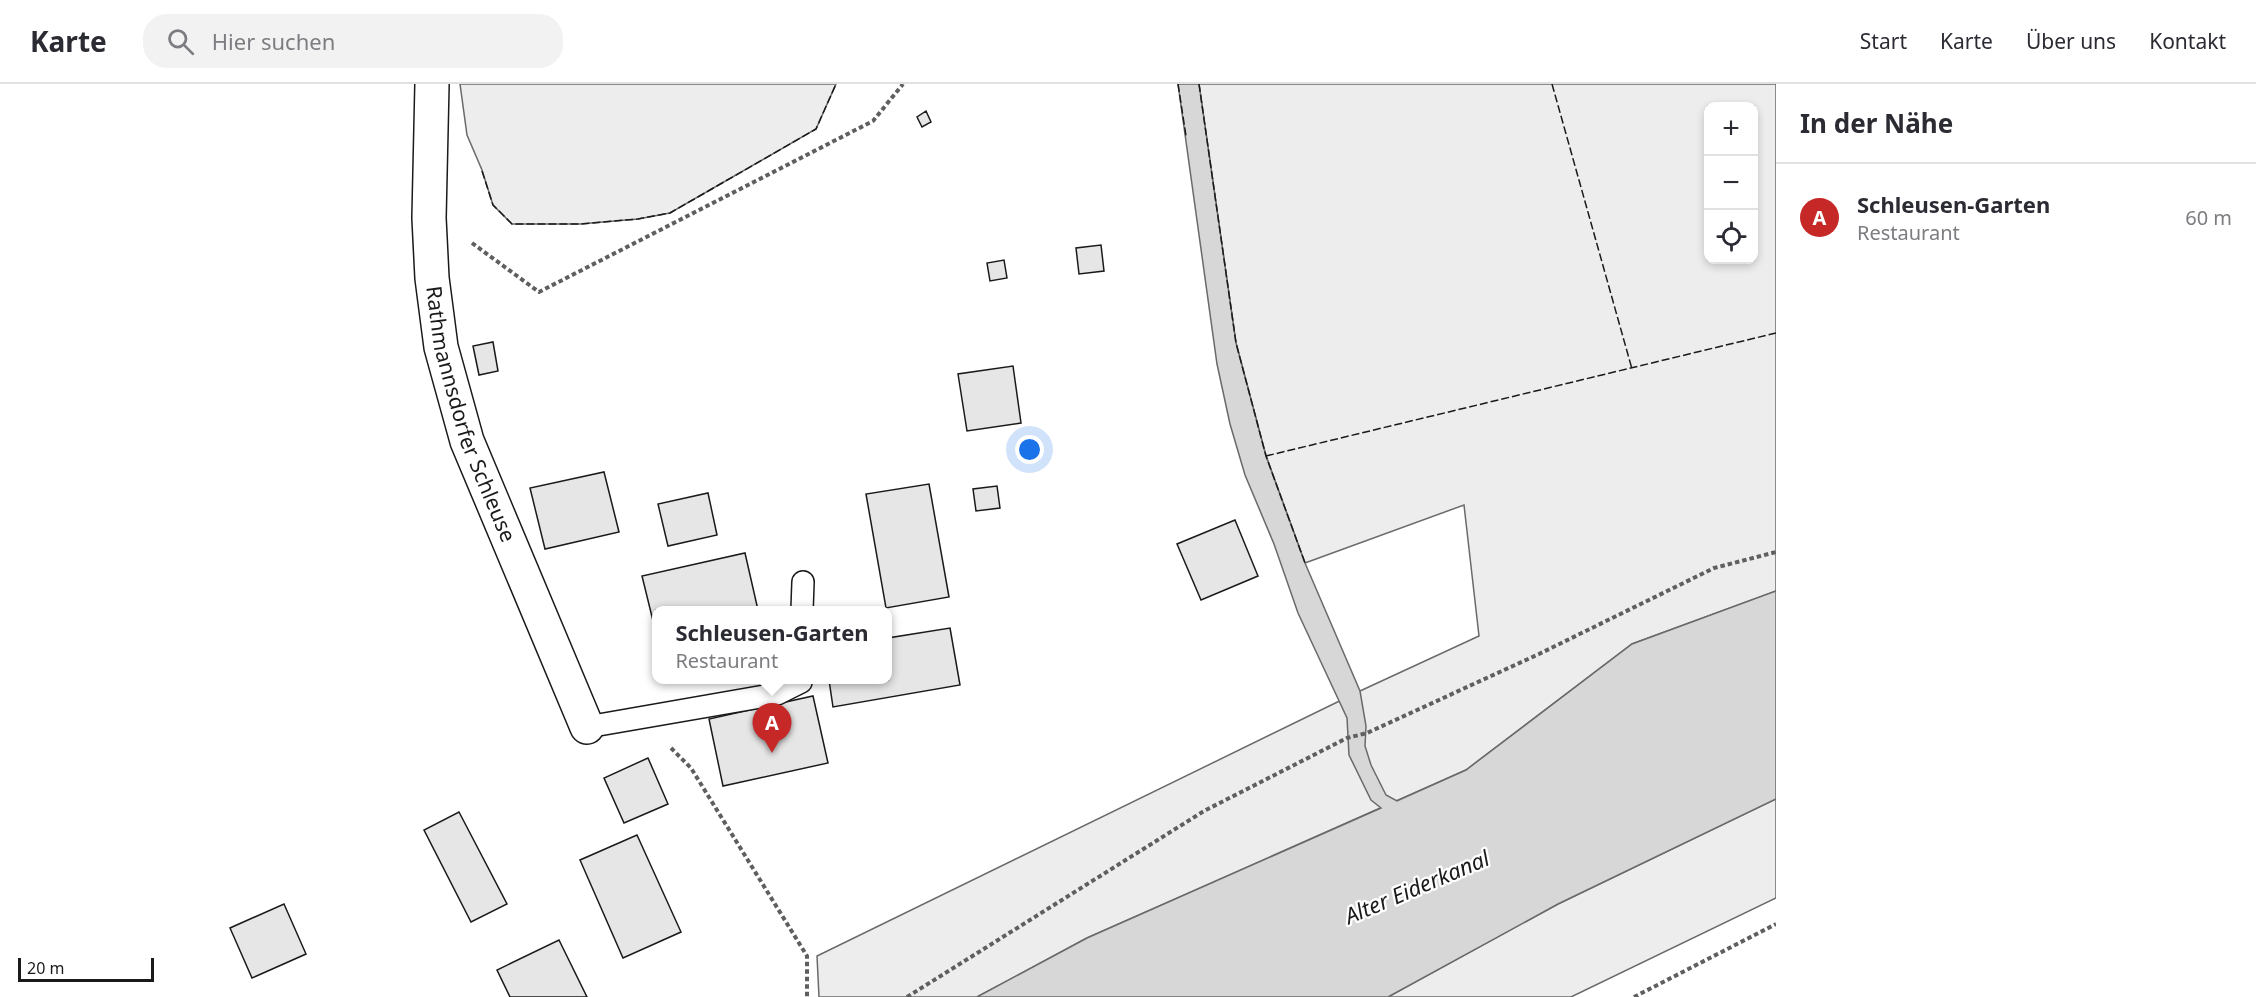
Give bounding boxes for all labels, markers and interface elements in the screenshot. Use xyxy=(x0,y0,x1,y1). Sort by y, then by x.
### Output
search box xyxy=(143,14,563,68)
text: Karte xyxy=(30,22,107,60)
icon: search xyxy=(164,25,197,58)
text: Hier suchen xyxy=(212,26,335,56)
text: Start xyxy=(1860,27,1907,55)
text: Karte xyxy=(1940,27,1993,55)
text: Über uns xyxy=(2026,27,2116,55)
text: Kontakt xyxy=(2149,27,2226,55)
map controls xyxy=(1704,102,1758,264)
button: + xyxy=(1704,102,1758,156)
text: In der Nähe xyxy=(1800,105,1953,141)
button: − xyxy=(1704,156,1758,210)
text: Schleusen-Garten xyxy=(1857,189,2050,219)
text: A xyxy=(1813,204,1826,231)
text: 60 m xyxy=(2185,204,2232,231)
button: locate xyxy=(1704,210,1758,264)
text: Restaurant xyxy=(1857,219,1960,246)
street label: Rathmannsdorfer Schleuse xyxy=(420,284,523,546)
your location xyxy=(1015,435,1044,464)
popup xyxy=(652,606,892,684)
text: Schleusen-Garten xyxy=(675,617,869,647)
text: Restaurant xyxy=(675,647,778,674)
pin: A xyxy=(752,704,792,753)
water label: Alter Eiderkanal xyxy=(1338,842,1495,931)
scale bar xyxy=(18,955,154,982)
text: 20 m xyxy=(27,957,64,979)

